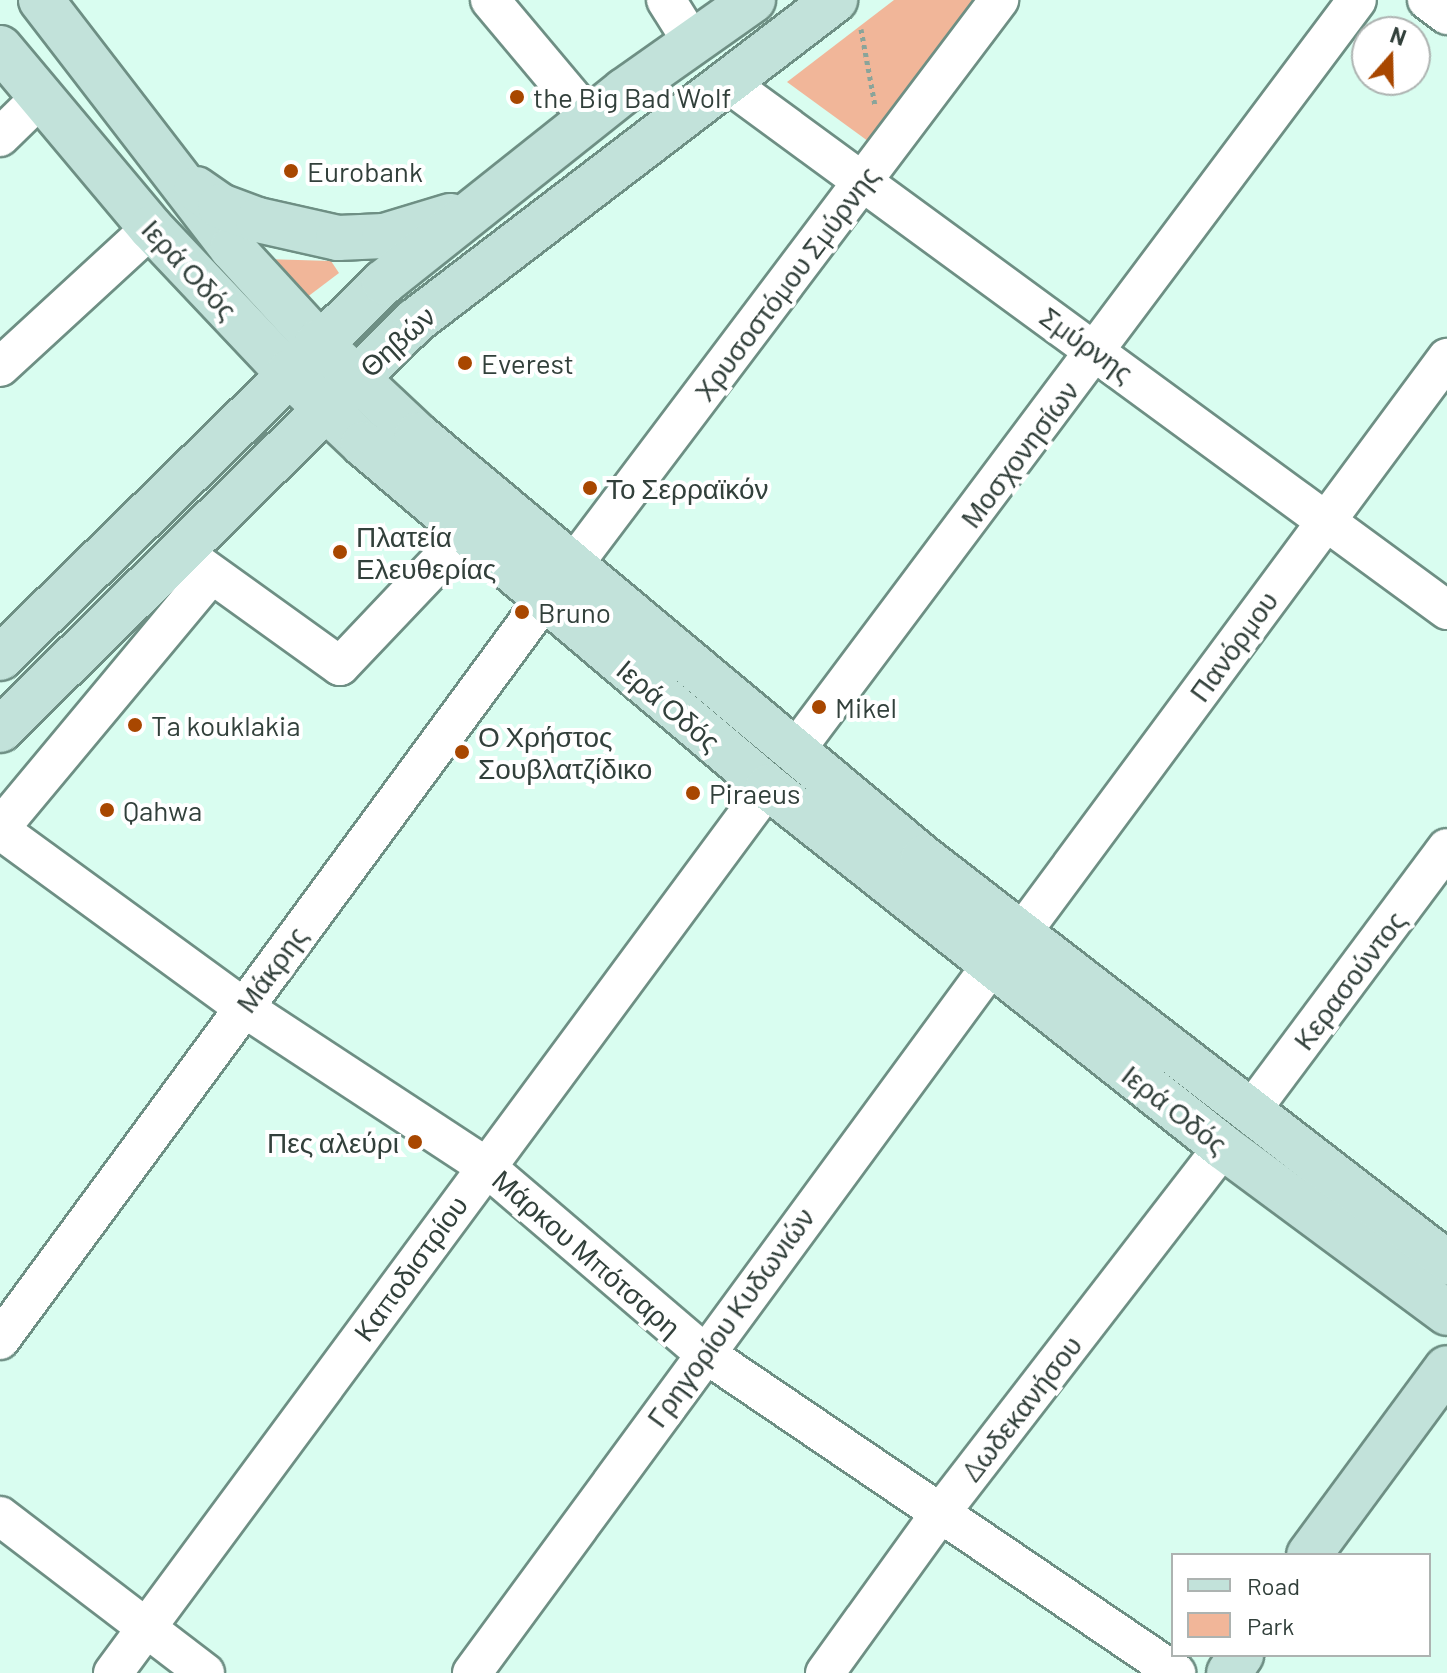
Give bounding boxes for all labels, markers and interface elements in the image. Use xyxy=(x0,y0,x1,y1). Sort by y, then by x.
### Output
north arrow xyxy=(1351,16,1431,96)
text: N xyxy=(1387,21,1410,50)
place label: the Big Bad Wolf xyxy=(533,80,731,114)
marker: the Big Bad Wolf xyxy=(508,88,526,106)
place label: Eurobank xyxy=(307,154,423,188)
street label: Χρυσοστόμου Σμύρνης xyxy=(687,159,885,407)
marker: Eurobank xyxy=(282,162,300,180)
street label: Ιερά Οδός xyxy=(135,212,245,326)
street label: Θηβών xyxy=(353,299,441,383)
street label: Σμύρνης xyxy=(1034,299,1140,389)
place label: Everest xyxy=(481,346,574,380)
marker: Everest xyxy=(456,354,474,372)
street label: Μοσχονησίων xyxy=(953,374,1085,534)
place label: Το Σερραϊκόν xyxy=(606,471,768,505)
marker: Το Σερραϊκόν xyxy=(581,479,599,497)
place label: Πλατεία Ελευθερίας xyxy=(356,519,496,585)
marker: Πλατεία Ελευθερίας xyxy=(331,543,349,561)
street label: Πανόρμου xyxy=(1182,584,1284,708)
place label: Bruno xyxy=(538,595,611,629)
marker: Bruno xyxy=(513,603,531,621)
street label: Ιερά Οδός xyxy=(611,652,727,758)
place label: Mikel xyxy=(835,690,897,724)
marker: Mikel xyxy=(810,698,828,716)
place label: Ta kouklakia xyxy=(151,708,300,742)
marker: Ta kouklakia xyxy=(126,716,144,734)
place label: Ο Χρήστος Σουβλατζίδικο xyxy=(478,719,652,785)
marker: Ο Χρήστος Σουβλατζίδικο xyxy=(453,743,471,761)
place label: Piraeus xyxy=(709,776,801,810)
marker: Piraeus xyxy=(684,784,702,802)
place label: Qahwa xyxy=(123,793,202,827)
marker: Qahwa xyxy=(98,801,116,819)
street label: Κερασούντος xyxy=(1286,904,1412,1056)
street label: Μάκρης xyxy=(228,919,314,1019)
street label: Ιερά Οδός xyxy=(1116,1057,1234,1161)
place label: Πες αλεύρι xyxy=(267,1125,399,1159)
marker: Πες αλεύρι xyxy=(406,1133,424,1151)
street label: Μάρκου Μπότσαρη xyxy=(486,1162,688,1344)
street label: Καποδιστρίου xyxy=(346,1189,474,1347)
street label: Γρηγορίου Κυδωνιών xyxy=(639,1201,821,1433)
street label: Δωδεκανήσου xyxy=(954,1329,1088,1487)
legend xyxy=(1171,1553,1431,1657)
text: Road xyxy=(1247,1571,1300,1600)
text: Park xyxy=(1247,1611,1294,1640)

